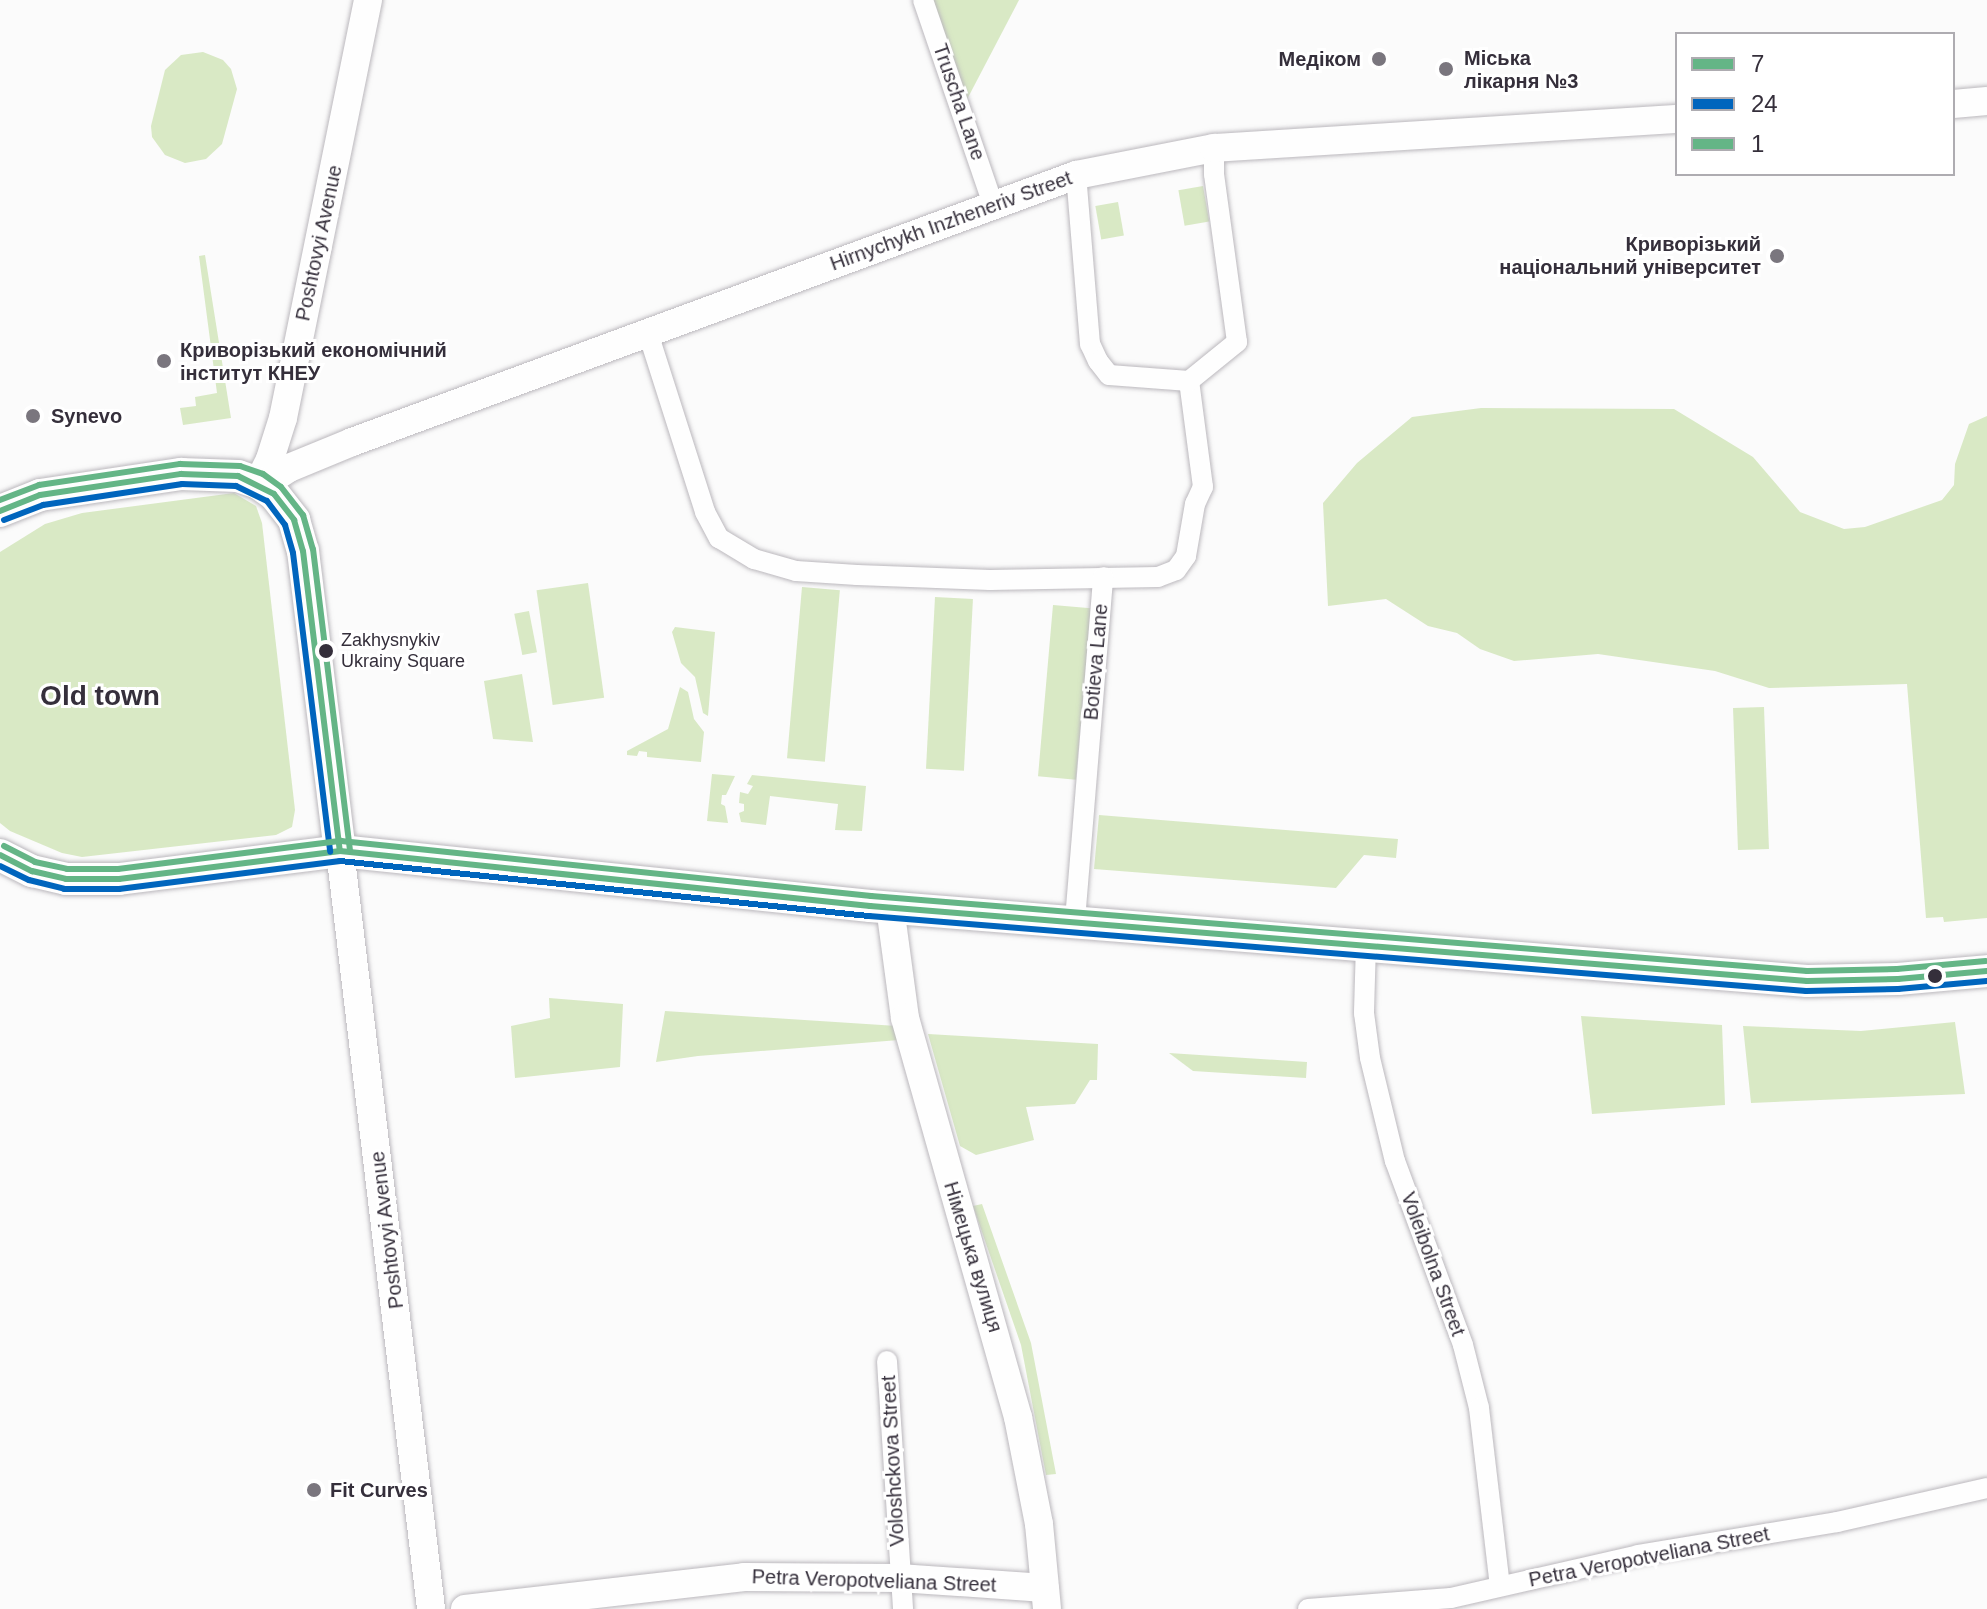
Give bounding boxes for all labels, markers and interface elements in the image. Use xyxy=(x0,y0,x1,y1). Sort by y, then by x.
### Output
legend xyxy=(1675,32,1955,176)
street label: Truscha Lane xyxy=(928,41,990,163)
place label: Міська лікарня №3 xyxy=(1464,46,1578,93)
place label: Медіком xyxy=(1278,47,1361,71)
marker: Медіком xyxy=(1368,48,1390,70)
text: 7 xyxy=(1751,50,1764,77)
marker: Міська лікарня №3 xyxy=(1435,58,1457,80)
text: 24 xyxy=(1751,90,1778,117)
text: 1 xyxy=(1751,130,1764,157)
street label: Poshtovyi Avenue xyxy=(291,162,347,324)
street label: Hirnychykh Inzheneriv Street xyxy=(827,166,1075,276)
place label: Криворізький національний університет xyxy=(1499,232,1761,279)
marker: Криворізький національний університет xyxy=(1768,247,1786,265)
place label: Криворізький економічний інститут КНЕУ xyxy=(180,338,447,385)
marker: Криворізький економічний інститут КНЕУ xyxy=(155,352,173,370)
place label: Synevo xyxy=(51,404,122,428)
marker: Synevo xyxy=(22,405,44,427)
street label: Botieva Lane xyxy=(1079,603,1113,721)
place label: Zakhysnykiv Ukrainy Square xyxy=(341,630,465,672)
marker: Zakhysnykiv Ukrainy Square xyxy=(318,643,334,659)
district label: Old town xyxy=(40,679,160,713)
unlabelled marker xyxy=(1927,968,1943,984)
street label: Poshtovyi Avenue xyxy=(365,1149,409,1311)
street label: Німецька вулиця xyxy=(939,1179,1007,1335)
street label: Voleibolna Street xyxy=(1396,1189,1470,1339)
street label: Voloshckova Street xyxy=(877,1375,909,1547)
place label: Fit Curves xyxy=(330,1478,428,1502)
marker: Fit Curves xyxy=(305,1481,323,1499)
street label: Petra Veropotveliana Street xyxy=(1527,1522,1771,1592)
street label: Petra Veropotveliana Street xyxy=(751,1565,997,1597)

